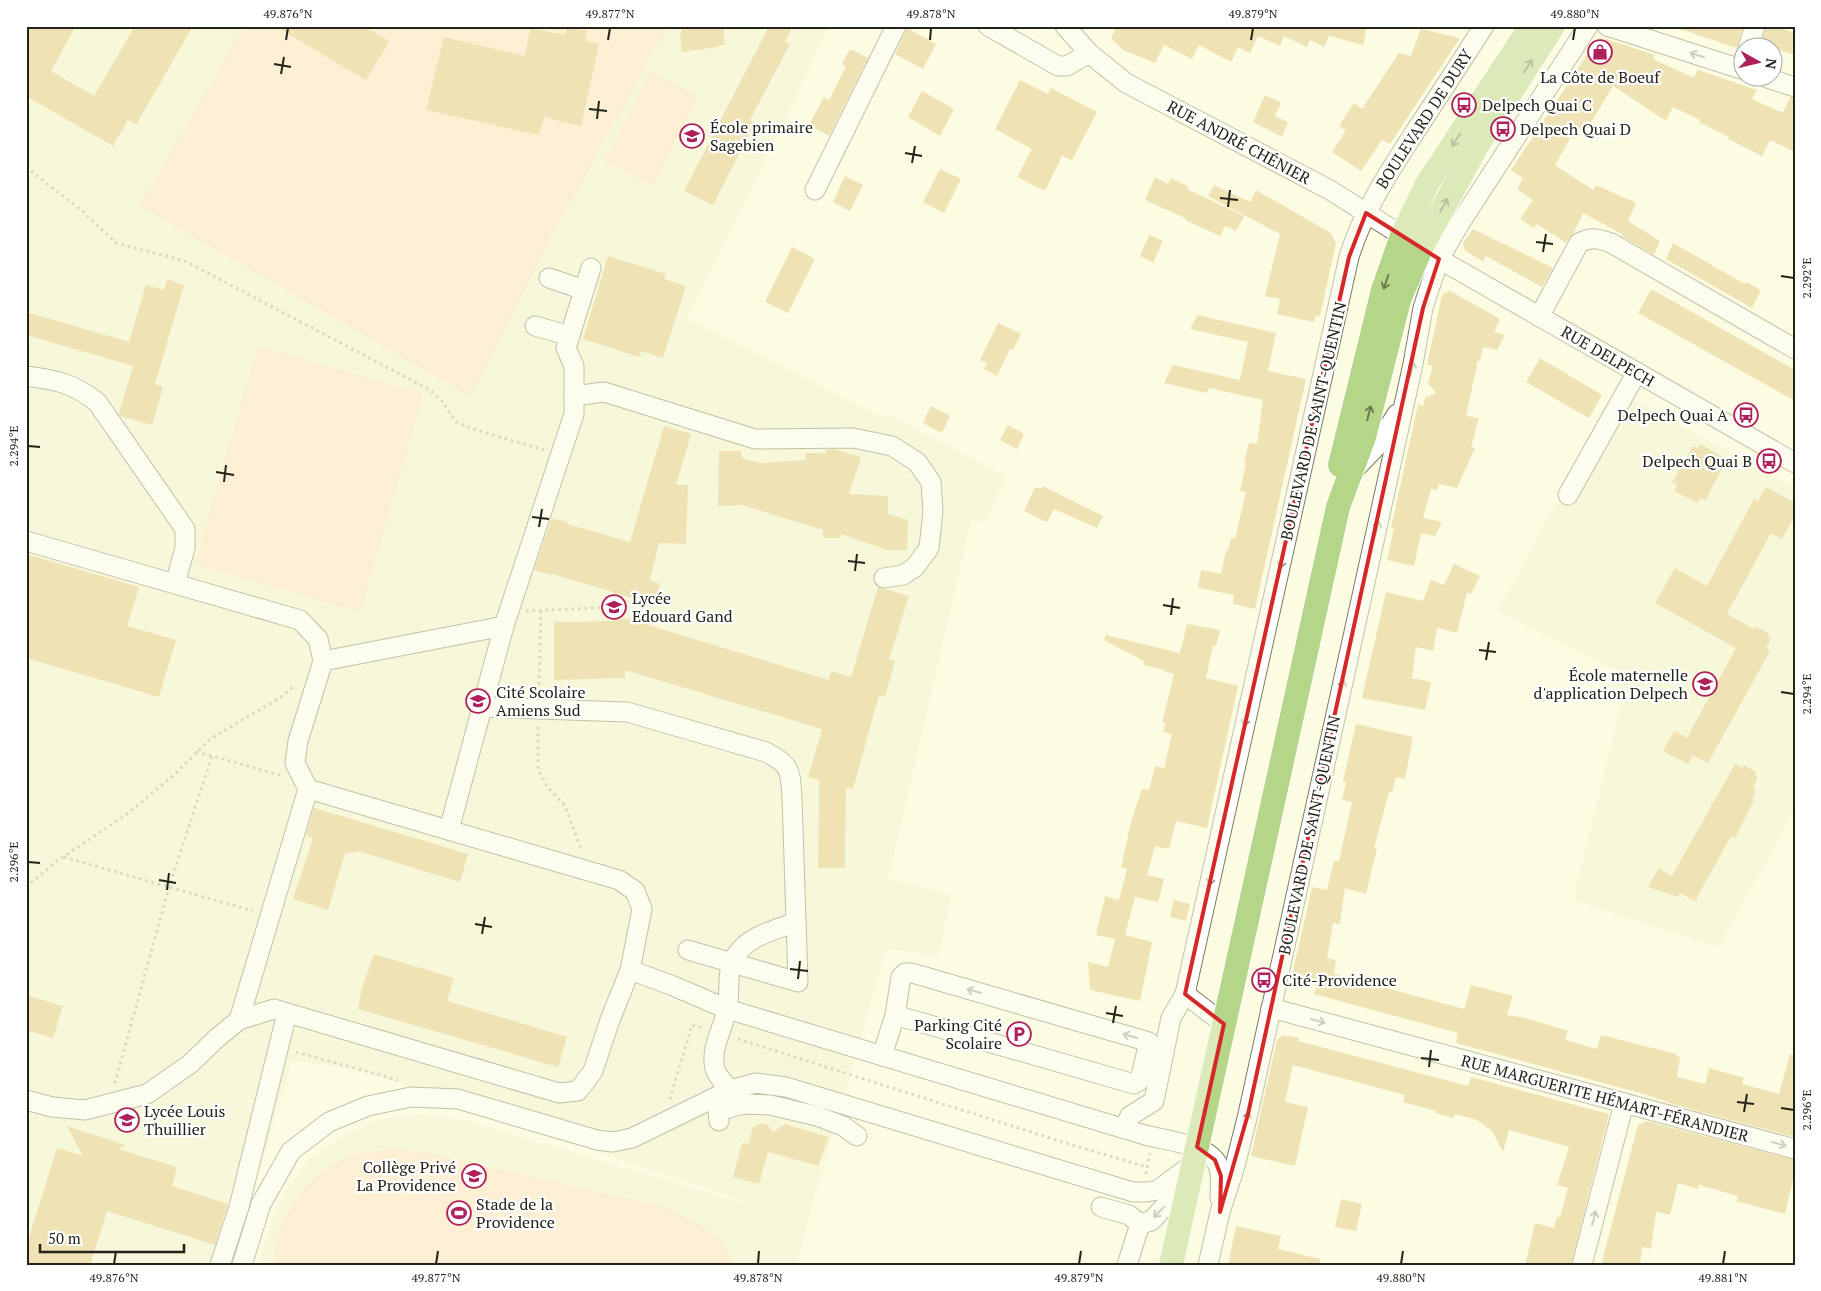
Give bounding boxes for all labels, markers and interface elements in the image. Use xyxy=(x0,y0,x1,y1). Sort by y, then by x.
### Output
text: 49.876°N xyxy=(263,6,313,21)
text: 49.877°N xyxy=(585,6,635,21)
text: 49.878°N xyxy=(906,6,956,21)
text: 49.879°N xyxy=(1228,6,1278,21)
text: 49.880°N xyxy=(1550,6,1600,21)
north arrow xyxy=(1734,38,1784,88)
shop icon: La Côte de Boeuf xyxy=(1587,39,1613,65)
street label: BOULEVARD DE DURY xyxy=(1371,44,1478,193)
one-way arrow xyxy=(1690,50,1705,59)
text: N xyxy=(1761,57,1782,71)
one-way arrow xyxy=(1523,59,1533,73)
place label: La Côte de Boeuf xyxy=(1540,66,1661,88)
bus stop icon: Delpech Quai C xyxy=(1451,92,1477,118)
place label: Delpech Quai C xyxy=(1482,94,1592,116)
street label: RUE ANDRÉ CHÉNIER xyxy=(1164,95,1315,189)
place label: École primaire Sagebien xyxy=(710,116,813,156)
bus stop icon: Delpech Quai D xyxy=(1490,116,1516,142)
place label: Delpech Quai D xyxy=(1520,118,1631,140)
school or university icon: École primaire Sagebien xyxy=(679,123,705,149)
one-way arrow xyxy=(1451,133,1461,147)
one-way arrow xyxy=(1440,198,1449,213)
text: 2.292°E xyxy=(1799,257,1814,299)
one-way arrow xyxy=(1381,273,1390,289)
street label: BOULEVARD DE SAINT-QUENTIN xyxy=(1275,299,1351,542)
street label: RUE DELPECH xyxy=(1557,320,1659,392)
one-way arrow xyxy=(1408,362,1417,378)
bus stop icon: Delpech Quai A xyxy=(1733,402,1759,428)
place label: Delpech Quai A xyxy=(1618,404,1728,426)
one-way arrow xyxy=(1365,406,1374,422)
text: 2.294°E xyxy=(6,425,21,467)
bus stop icon: Delpech Quai B xyxy=(1756,448,1782,474)
place label: Delpech Quai B xyxy=(1642,450,1752,472)
one-way arrow xyxy=(1373,520,1382,536)
one-way arrow xyxy=(1277,552,1286,568)
place label: Lycée Edouard Gand xyxy=(632,587,733,627)
school or university icon: Lycée Edouard Gand xyxy=(601,594,627,620)
place label: École maternelle d'application Delpech xyxy=(1534,664,1689,704)
school or university icon: École maternelle d'application Delpech xyxy=(1692,671,1718,697)
text: 2.294°E xyxy=(1799,673,1814,715)
one-way arrow xyxy=(1338,679,1347,695)
place label: Cité Scolaire Amiens Sud xyxy=(496,681,586,721)
school or university icon: Cité Scolaire Amiens Sud xyxy=(465,688,491,714)
one-way arrow xyxy=(1241,711,1250,727)
street label: BOULEVARD DE SAINT-QUENTIN xyxy=(1273,713,1345,957)
text: 2.296°E xyxy=(6,841,21,883)
one-way arrow xyxy=(1206,870,1215,886)
bus stop icon: Cité-Providence xyxy=(1251,967,1277,993)
place label: Cité-Providence xyxy=(1282,969,1397,991)
one-way arrow xyxy=(966,985,982,995)
place label: Parking Cité Scolaire xyxy=(914,1014,1002,1054)
one-way arrow xyxy=(1310,1016,1326,1026)
parking icon: Parking Cité Scolaire xyxy=(1006,1021,1032,1047)
one-way arrow xyxy=(1122,1031,1138,1041)
street label: RUE MARGUERITE HÉMART-FÉRANDIER xyxy=(1459,1049,1752,1147)
text: 2.296°E xyxy=(1799,1089,1814,1131)
place label: Lycée Louis Thuillier xyxy=(144,1100,226,1140)
school or university icon: Lycée Louis Thuillier xyxy=(114,1107,140,1133)
one-way arrow xyxy=(1243,1111,1252,1127)
one-way arrow xyxy=(1771,1140,1787,1150)
place label: Collège Privé La Providence xyxy=(356,1156,456,1196)
school or university icon: Collège Privé La Providence xyxy=(461,1163,487,1189)
place label: Stade de la Providence xyxy=(476,1193,555,1233)
sports icon: Stade de la Providence xyxy=(446,1200,472,1226)
one-way arrow xyxy=(1153,1206,1165,1218)
one-way arrow xyxy=(1590,1210,1599,1226)
scale bar xyxy=(40,1221,184,1253)
text: 50 m xyxy=(48,1228,81,1248)
text: 49.876°N xyxy=(89,1270,139,1285)
text: 49.877°N xyxy=(411,1270,461,1285)
text: 49.878°N xyxy=(733,1270,783,1285)
text: 49.879°N xyxy=(1054,1270,1104,1285)
text: 49.880°N xyxy=(1376,1270,1426,1285)
text: 49.881°N xyxy=(1698,1270,1748,1285)

